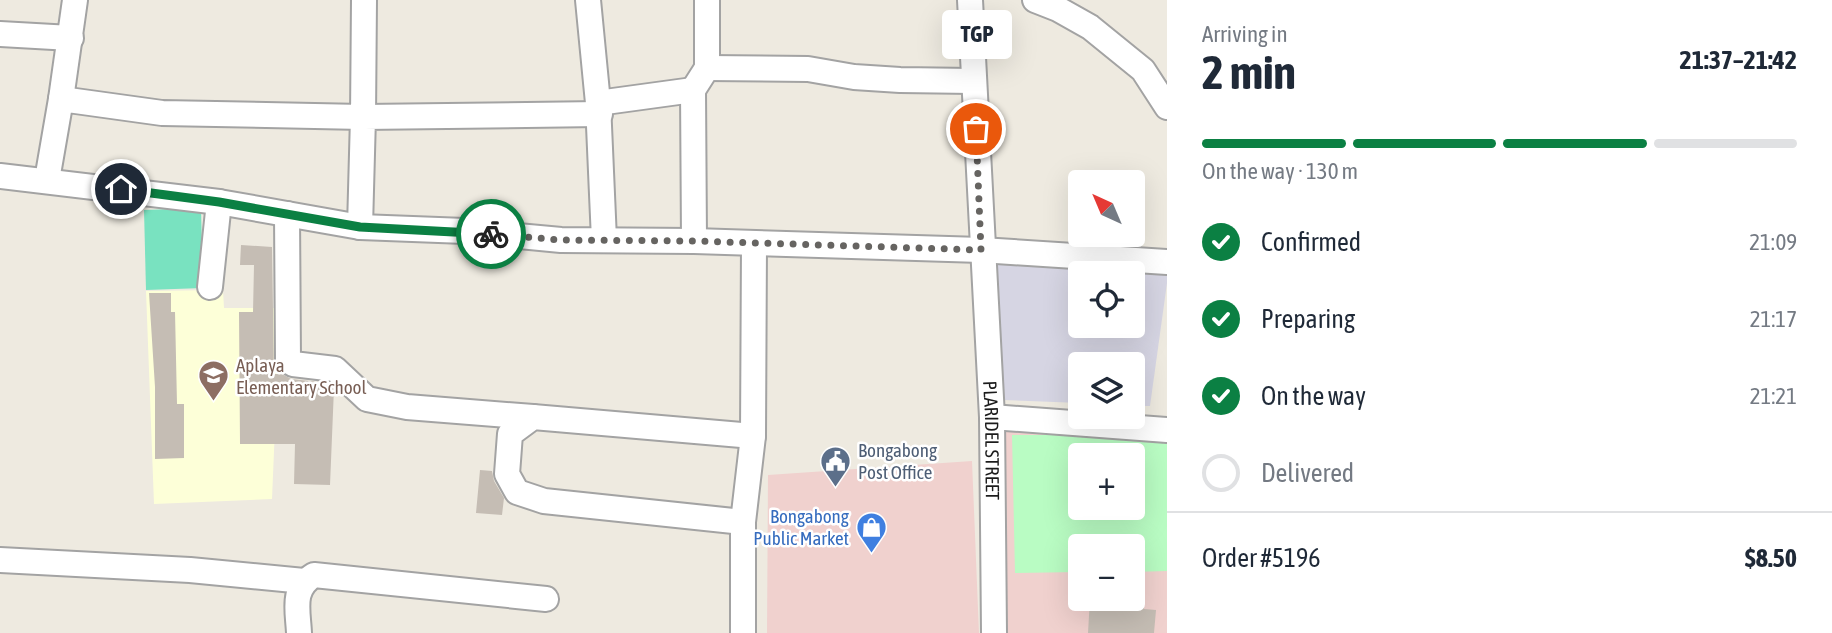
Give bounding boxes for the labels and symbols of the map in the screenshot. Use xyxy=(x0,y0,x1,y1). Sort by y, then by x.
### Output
callout: TGP xyxy=(941,10,1011,59)
pin xyxy=(946,99,1006,159)
pin xyxy=(91,159,151,219)
north arrow xyxy=(1068,170,1144,247)
courier xyxy=(456,199,526,269)
place label: Aplaya Elementary School xyxy=(236,354,367,398)
school or university icon: Aplaya Elementary School xyxy=(196,359,230,403)
street label: PLARIDEL STREET xyxy=(979,380,1004,501)
place label: Bongabong Post Office xyxy=(858,439,938,483)
public building icon: Bongabong Post Office xyxy=(818,444,852,488)
place label: Bongabong Public Market xyxy=(753,505,850,549)
shop icon: Bongabong Public Market xyxy=(855,510,889,554)

